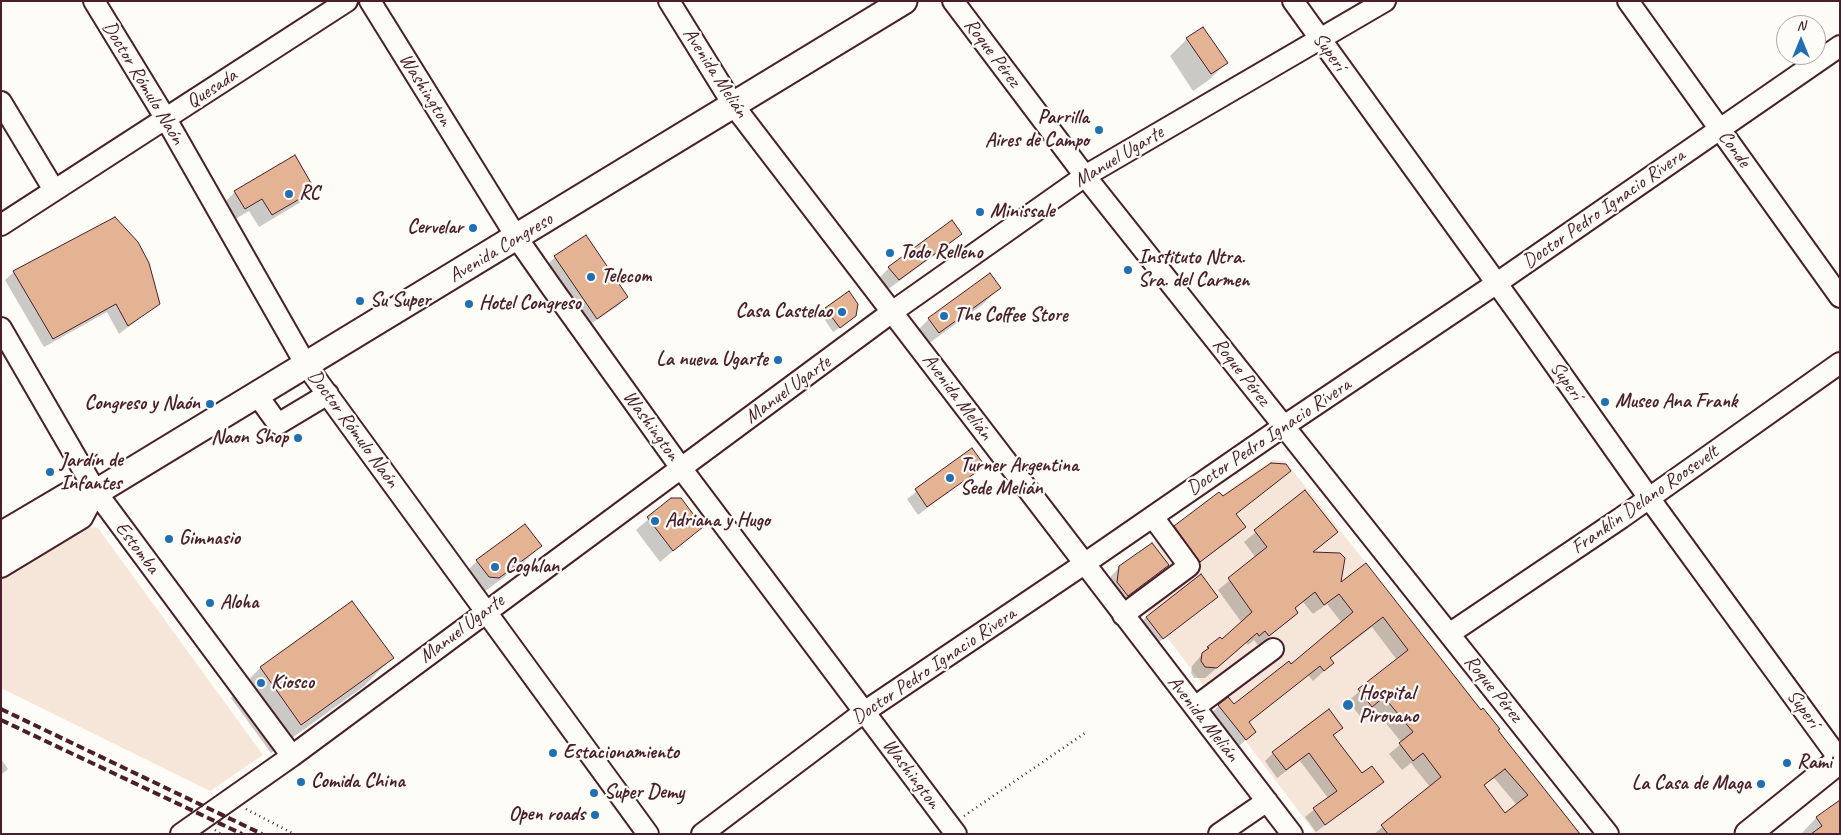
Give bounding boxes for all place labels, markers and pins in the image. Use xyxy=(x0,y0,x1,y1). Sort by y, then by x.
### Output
place label: Parrilla Aires de Campo xyxy=(985,106,1089,153)
marker: Parrilla Aires de Campo xyxy=(1093,124,1105,136)
place label: RC xyxy=(299,182,319,206)
marker: RC xyxy=(283,188,295,200)
place label: Minissale xyxy=(990,200,1054,224)
marker: Minissale xyxy=(974,206,986,218)
place label: Cervelar xyxy=(407,216,463,240)
marker: Cervelar xyxy=(467,222,479,234)
place label: Todo Relleno xyxy=(900,241,982,265)
place label: Instituto Ntra. Sra. del Carmen xyxy=(1138,246,1249,293)
marker: Todo Relleno xyxy=(884,247,896,259)
marker: Instituto Ntra. Sra. del Carmen xyxy=(1122,264,1134,276)
place label: Telecom xyxy=(601,265,651,289)
marker: Telecom xyxy=(585,271,597,283)
place label: Su Super xyxy=(370,289,430,313)
place label: Hotel Congreso xyxy=(479,292,581,316)
marker: Su Super xyxy=(354,295,366,307)
marker: Hotel Congreso xyxy=(463,298,475,310)
place label: Casa Castelao xyxy=(736,300,832,324)
place label: The Coffee Store xyxy=(954,304,1068,328)
marker: Casa Castelao xyxy=(836,306,848,318)
marker: The Coffee Store xyxy=(938,310,950,322)
place label: La nueva Ugarte xyxy=(656,348,768,372)
marker: La nueva Ugarte xyxy=(772,354,784,366)
place label: Museo Ana Frank xyxy=(1615,390,1737,414)
place label: Congreso y Naón xyxy=(85,392,200,416)
marker: Museo Ana Frank xyxy=(1599,396,1611,408)
marker: Congreso y Naón xyxy=(204,398,216,410)
place label: Naon Shop xyxy=(211,426,288,450)
marker: Naon Shop xyxy=(292,432,304,444)
place label: Jardín de Infantes xyxy=(60,449,123,496)
place label: Turner Argentina Sede Melián xyxy=(960,454,1078,501)
marker: Jardín de Infantes xyxy=(44,466,56,478)
marker: Turner Argentina Sede Melián xyxy=(944,472,956,484)
place label: Adriana y Hugo xyxy=(665,509,770,533)
marker: Adriana y Hugo xyxy=(649,515,661,527)
place label: Gimnasio xyxy=(179,527,240,551)
marker: Gimnasio xyxy=(163,533,175,545)
place label: Coghlan xyxy=(505,555,559,579)
marker: Coghlan xyxy=(489,561,501,573)
place label: Aloha xyxy=(220,591,258,615)
marker: Aloha xyxy=(204,597,216,609)
place label: Kiosco xyxy=(271,671,314,695)
marker: Kiosco xyxy=(255,677,267,689)
place label: Hospital Pirovano xyxy=(1359,682,1418,729)
marker: Hospital Pirovano xyxy=(1341,698,1355,712)
place label: Estacionamiento xyxy=(563,741,679,765)
marker: Estacionamiento xyxy=(547,747,559,759)
place label: Rami xyxy=(1797,751,1832,775)
marker: Rami xyxy=(1781,757,1793,769)
place label: Comida China xyxy=(311,770,405,794)
place label: La Casa de Maga xyxy=(1632,772,1751,796)
marker: Comida China xyxy=(295,776,307,788)
marker: La Casa de Maga xyxy=(1755,778,1767,790)
place label: Super Demy xyxy=(604,781,684,805)
marker: Super Demy xyxy=(588,787,600,799)
place label: Open roads xyxy=(509,803,585,827)
marker: Open roads xyxy=(589,809,601,821)

